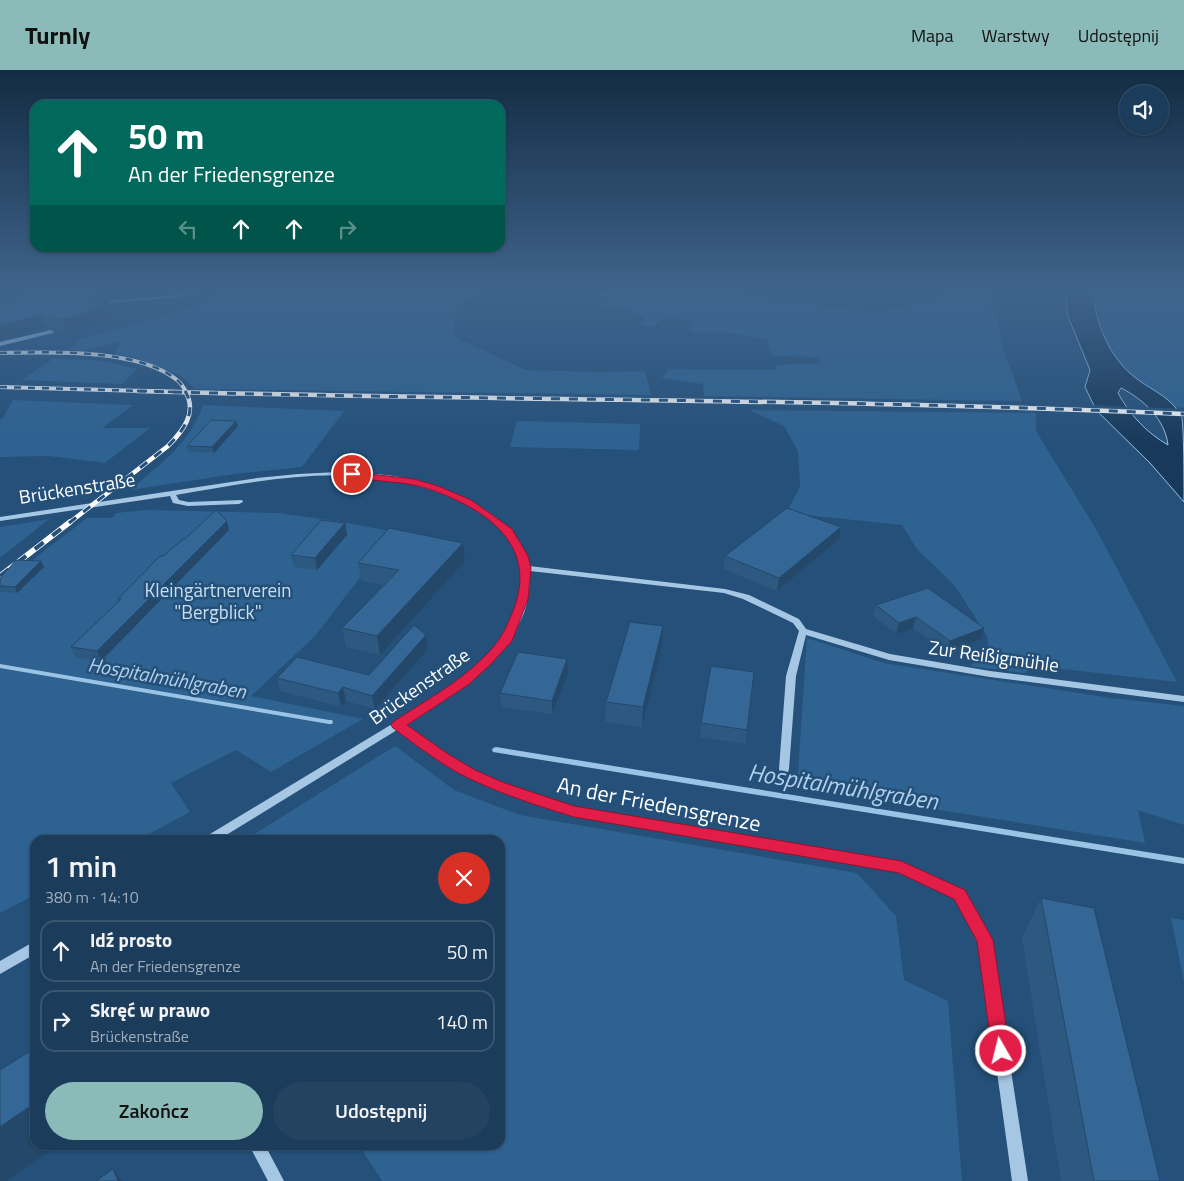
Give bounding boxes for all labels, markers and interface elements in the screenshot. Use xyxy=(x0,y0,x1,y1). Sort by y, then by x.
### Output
text: Turnly xyxy=(25,17,90,53)
text: Mapa xyxy=(911,22,954,49)
text: Warstwy xyxy=(982,22,1050,49)
text: Udostępnij xyxy=(1078,22,1159,49)
map controls xyxy=(1119,85,1169,135)
button: sound xyxy=(1119,85,1169,135)
text: 50 m xyxy=(128,109,204,163)
icon: ahead xyxy=(45,120,110,185)
text: An der Friedensgrenze xyxy=(128,157,335,191)
icon: left xyxy=(174,215,202,243)
icon: ahead xyxy=(227,215,255,243)
icon: ahead xyxy=(280,215,308,243)
icon: right xyxy=(333,215,361,243)
pin xyxy=(331,453,373,495)
icon: arrive xyxy=(338,460,366,488)
street label: Brückenstraße xyxy=(17,464,137,511)
park label: Kleingärtnerverein "Bergblick" xyxy=(145,575,291,626)
street label: Zur Reißigmühle xyxy=(927,632,1061,679)
street label: Brückenstraße xyxy=(362,640,475,731)
water label: Hospitalmühlgraben xyxy=(86,648,250,707)
water label: Hospitalmühlgraben xyxy=(746,753,942,819)
street label: An der Friedensgrenze xyxy=(554,768,764,840)
text: 1 min xyxy=(45,843,117,889)
button: close xyxy=(438,852,490,904)
text: 380 m · 14:10 xyxy=(45,885,139,909)
text: Idź prosto xyxy=(90,925,172,954)
icon: ahead xyxy=(47,937,75,965)
text: 50 m xyxy=(447,937,488,966)
text: An der Friedensgrenze xyxy=(90,954,241,978)
text: Skręć w prawo xyxy=(90,995,210,1024)
icon: right xyxy=(47,1007,75,1035)
text: 140 m xyxy=(436,1007,488,1036)
text: Brückenstraße xyxy=(90,1024,189,1048)
position arrow xyxy=(974,1024,1026,1076)
button: Zakończ xyxy=(45,1082,263,1140)
button: Udostępnij xyxy=(273,1082,490,1140)

